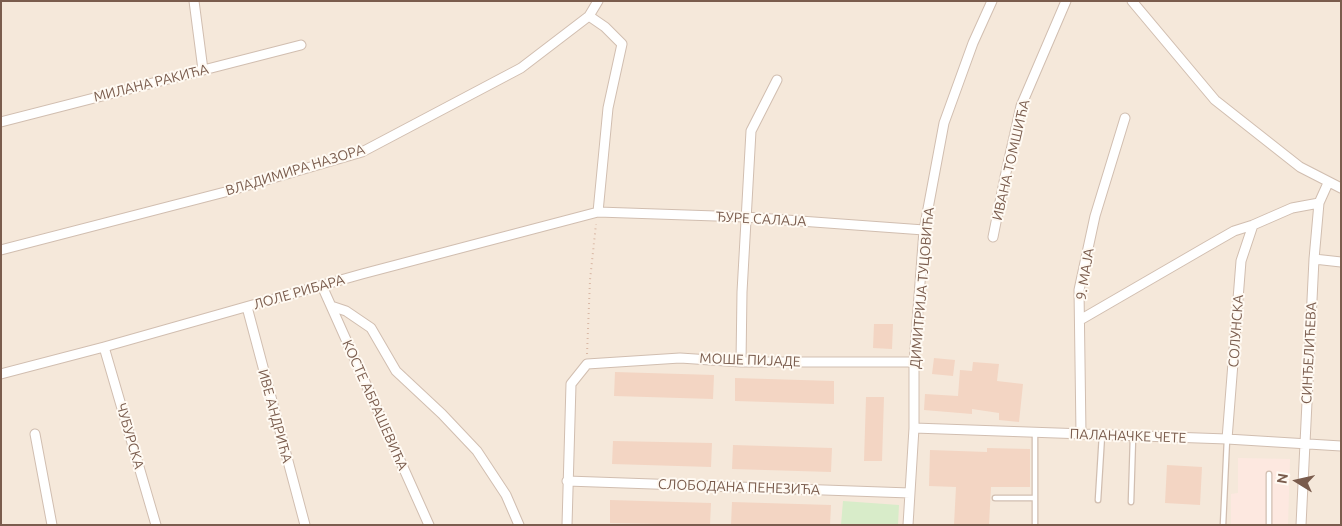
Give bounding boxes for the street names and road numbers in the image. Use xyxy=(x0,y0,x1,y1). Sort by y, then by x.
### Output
street label: МИЛАНА РАКИЋА xyxy=(92,61,210,105)
street label: ИВАНА ТОМШИЋА xyxy=(989,98,1033,222)
street label: ВЛАДИМИРА НАЗОРА xyxy=(223,141,367,199)
street label: ДИМИТРИЈА ТУЦОВИЋА xyxy=(907,207,937,369)
street label: ЂУРЕ САЛАЈА xyxy=(715,208,807,230)
street label: 9. МАЈА xyxy=(1073,247,1097,301)
street label: ЛОЛЕ РИБАРА xyxy=(251,271,347,313)
street label: СОЛУНСКА xyxy=(1225,294,1247,368)
street label: СИНЂЕЛИЋЕВА xyxy=(1298,302,1320,404)
street label: КОСТЕ АБРАШЕВИЋА xyxy=(339,337,411,473)
street label: МОШЕ ПИЈАДЕ xyxy=(699,350,801,370)
street label: ИВЕ АНДРИЋА xyxy=(254,367,296,465)
street label: ЧУБУРСКА xyxy=(113,401,147,471)
street label: ПАЛАНАЧКЕ ЧЕТЕ xyxy=(1069,426,1187,446)
street label: СЛОБОДАНА ПЕНЕЗИЋА xyxy=(658,476,820,498)

